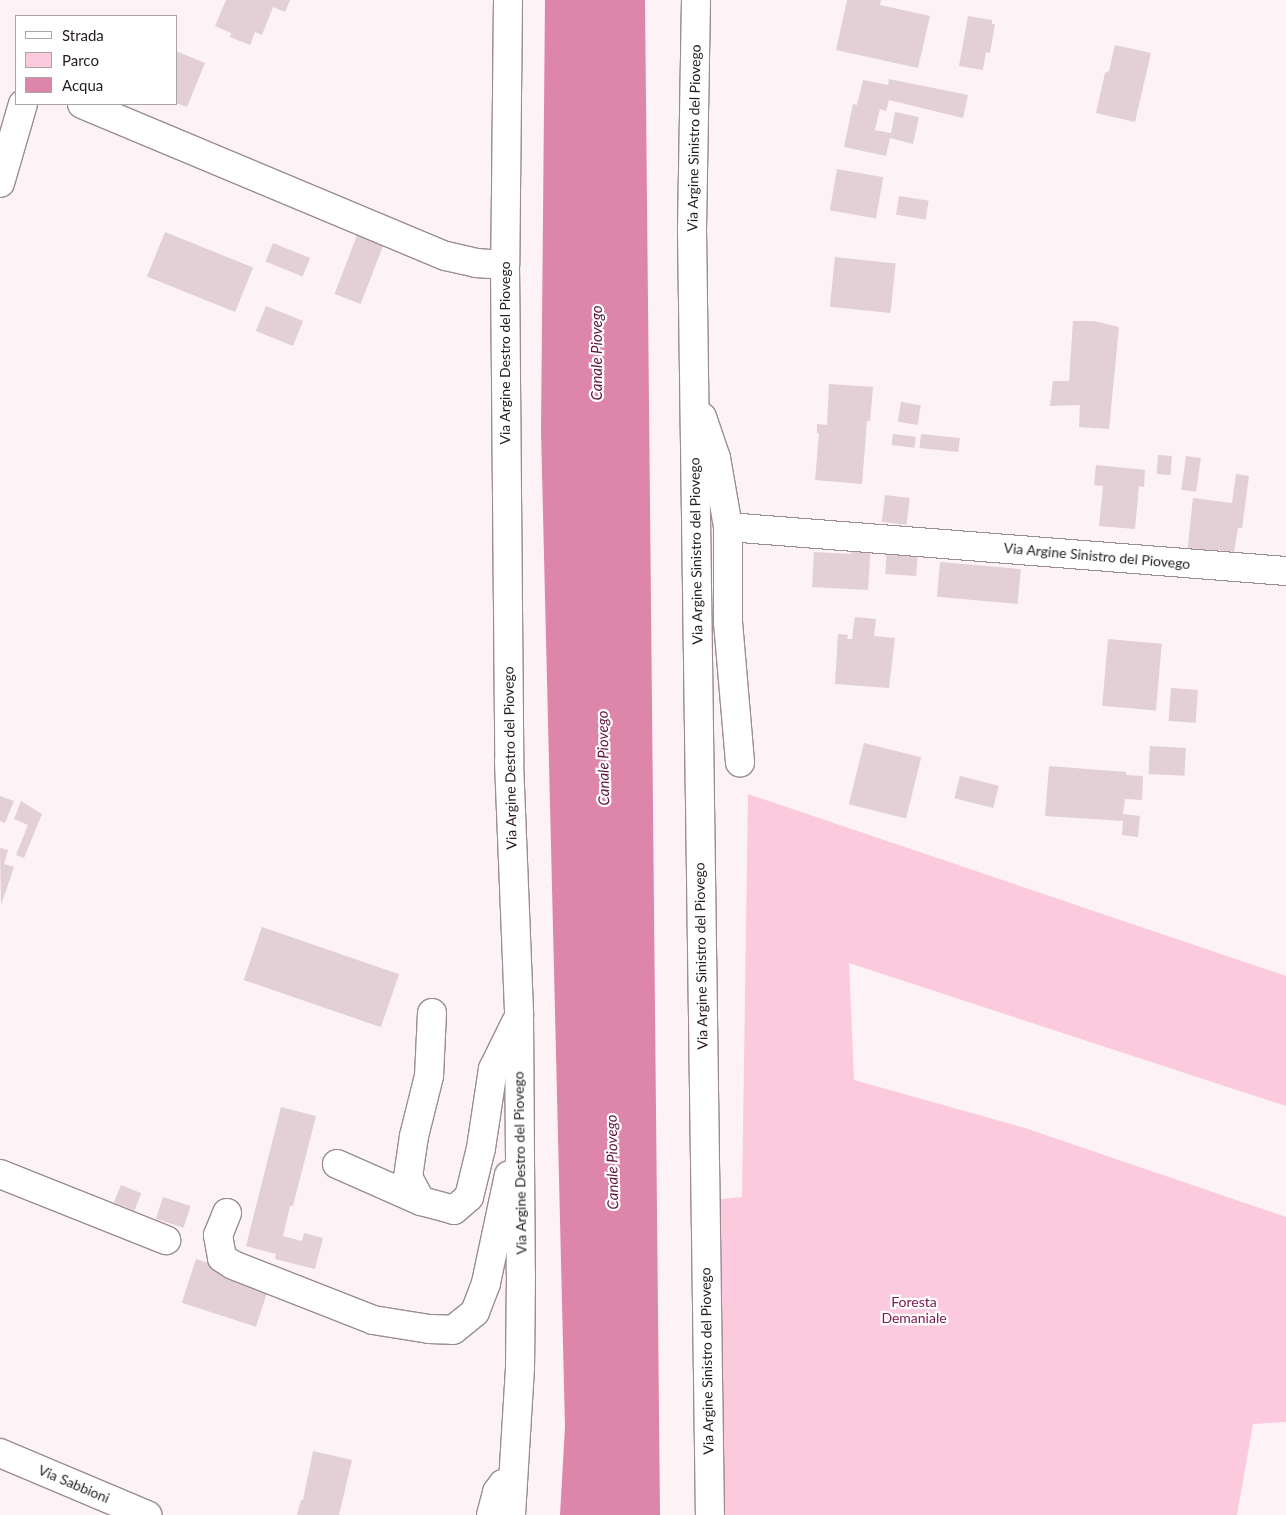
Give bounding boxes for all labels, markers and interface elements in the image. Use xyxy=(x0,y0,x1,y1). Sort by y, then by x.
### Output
legend xyxy=(15,15,178,105)
text: Strada xyxy=(62,26,104,44)
street label: Via Argine Sinistro del Piovego xyxy=(684,44,704,232)
text: Parco xyxy=(62,51,99,69)
text: Acqua xyxy=(62,76,103,94)
street label: Via Argine Destro del Piovego xyxy=(497,261,513,445)
water label: Canale Piovego xyxy=(588,305,606,401)
street label: Via Argine Sinistro del Piovego xyxy=(686,457,706,645)
street label: Via Argine Sinistro del Piovego xyxy=(1003,539,1191,573)
street label: Via Argine Destro del Piovego xyxy=(500,666,520,850)
water label: Canale Piovego xyxy=(593,710,613,806)
street label: Via Argine Sinistro del Piovego xyxy=(691,862,711,1050)
street label: Via Argine Destro del Piovego xyxy=(510,1071,530,1255)
water label: Canale Piovego xyxy=(602,1114,622,1210)
street label: Via Argine Sinistro del Piovego xyxy=(697,1267,717,1455)
park label: Foresta Demaniale xyxy=(881,1294,947,1326)
street label: Via Sabbioni xyxy=(36,1461,112,1507)

